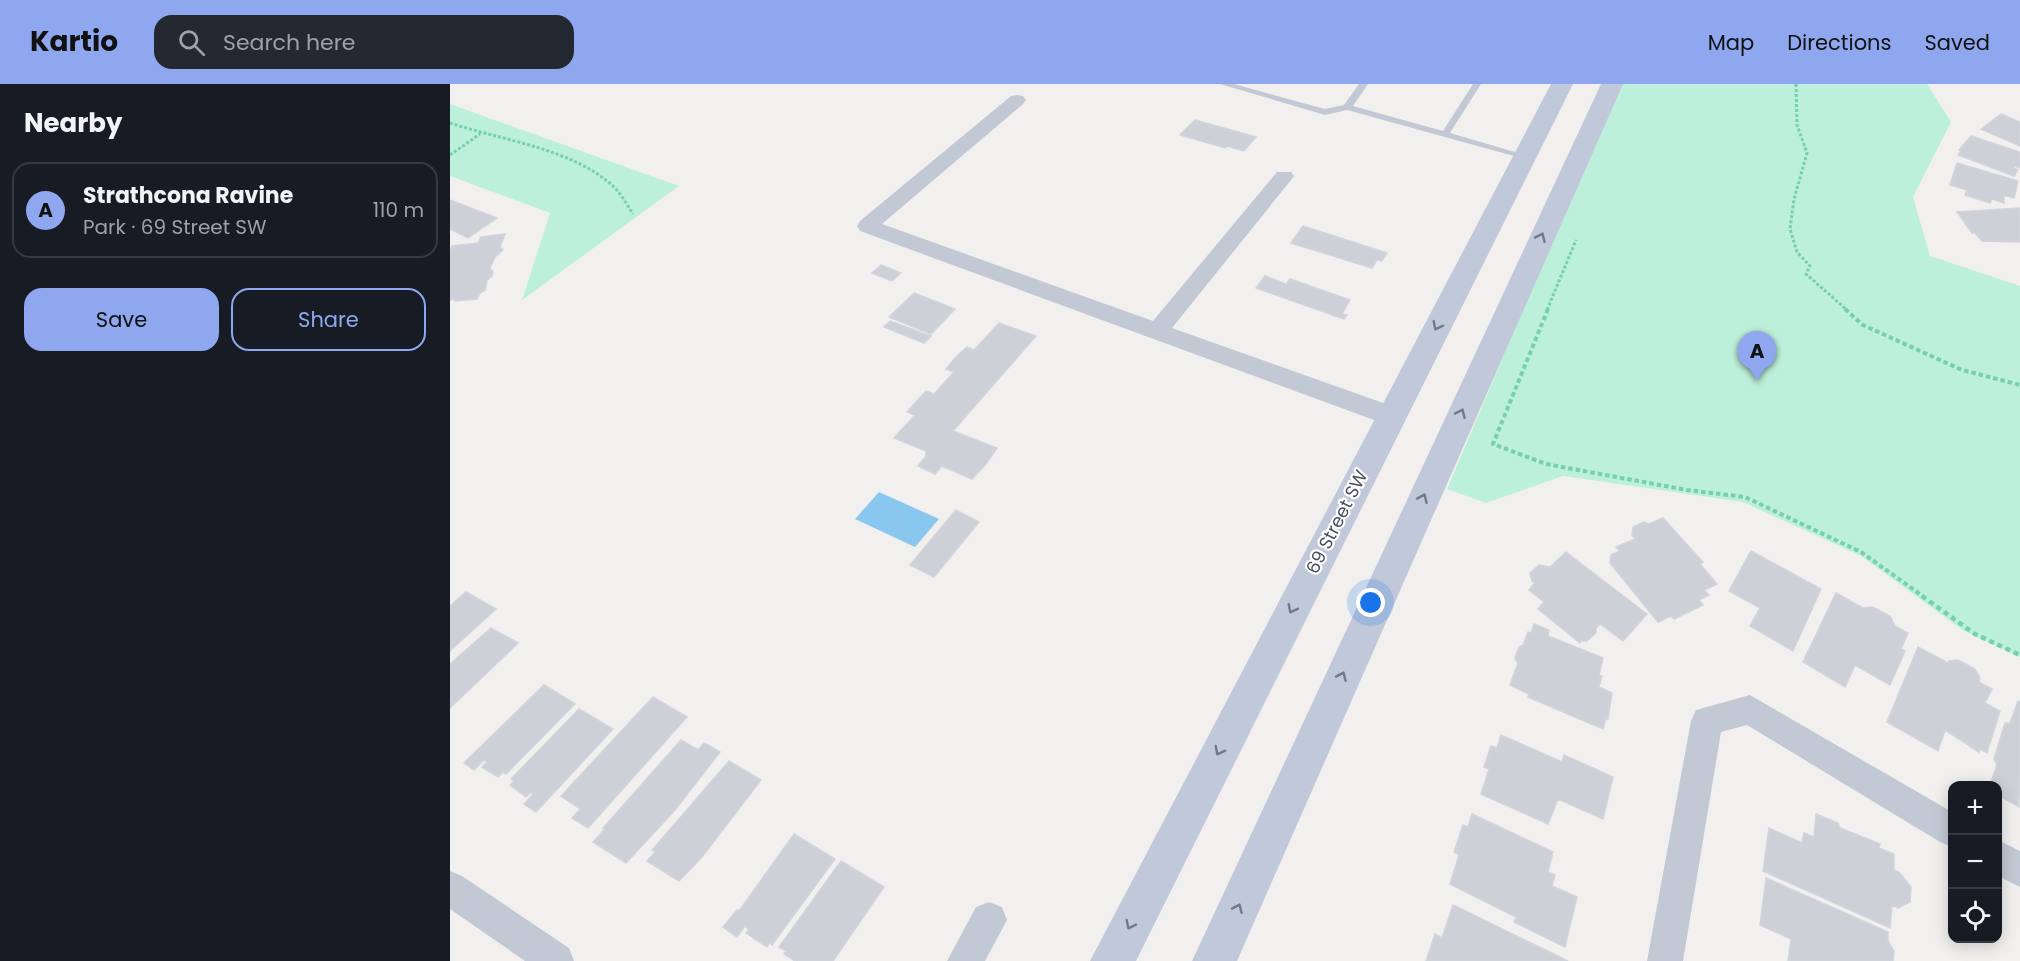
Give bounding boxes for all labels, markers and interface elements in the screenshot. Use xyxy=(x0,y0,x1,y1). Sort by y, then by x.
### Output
search box xyxy=(154,15,574,69)
text: Kartio xyxy=(30,22,118,61)
icon: search xyxy=(175,26,208,59)
text: Search here xyxy=(223,27,356,58)
text: Map xyxy=(1708,28,1754,57)
text: Directions xyxy=(1787,28,1891,57)
text: Saved xyxy=(1924,28,1990,57)
text: Nearby xyxy=(24,105,122,141)
text: Strathcona Ravine xyxy=(83,180,293,211)
text: A xyxy=(38,196,53,224)
text: 110 m xyxy=(373,196,424,224)
text: Park · 69 Street SW xyxy=(83,213,267,241)
one-way arrow xyxy=(1534,233,1546,244)
button: Save xyxy=(24,288,219,351)
button: Share xyxy=(231,288,426,351)
one-way arrow xyxy=(1433,320,1444,330)
pin: A xyxy=(1738,332,1776,381)
one-way arrow xyxy=(1454,409,1466,420)
street label: 69 Street SW xyxy=(1300,465,1374,578)
one-way arrow xyxy=(1415,494,1427,505)
your location xyxy=(1356,588,1385,617)
one-way arrow xyxy=(1288,602,1300,613)
one-way arrow xyxy=(1335,671,1347,682)
one-way arrow xyxy=(1215,745,1226,756)
map controls xyxy=(1948,781,2002,943)
button: + xyxy=(1948,781,2002,835)
button: − xyxy=(1948,835,2002,889)
button: locate xyxy=(1948,889,2002,943)
one-way arrow xyxy=(1230,903,1242,914)
one-way arrow xyxy=(1126,919,1138,930)

